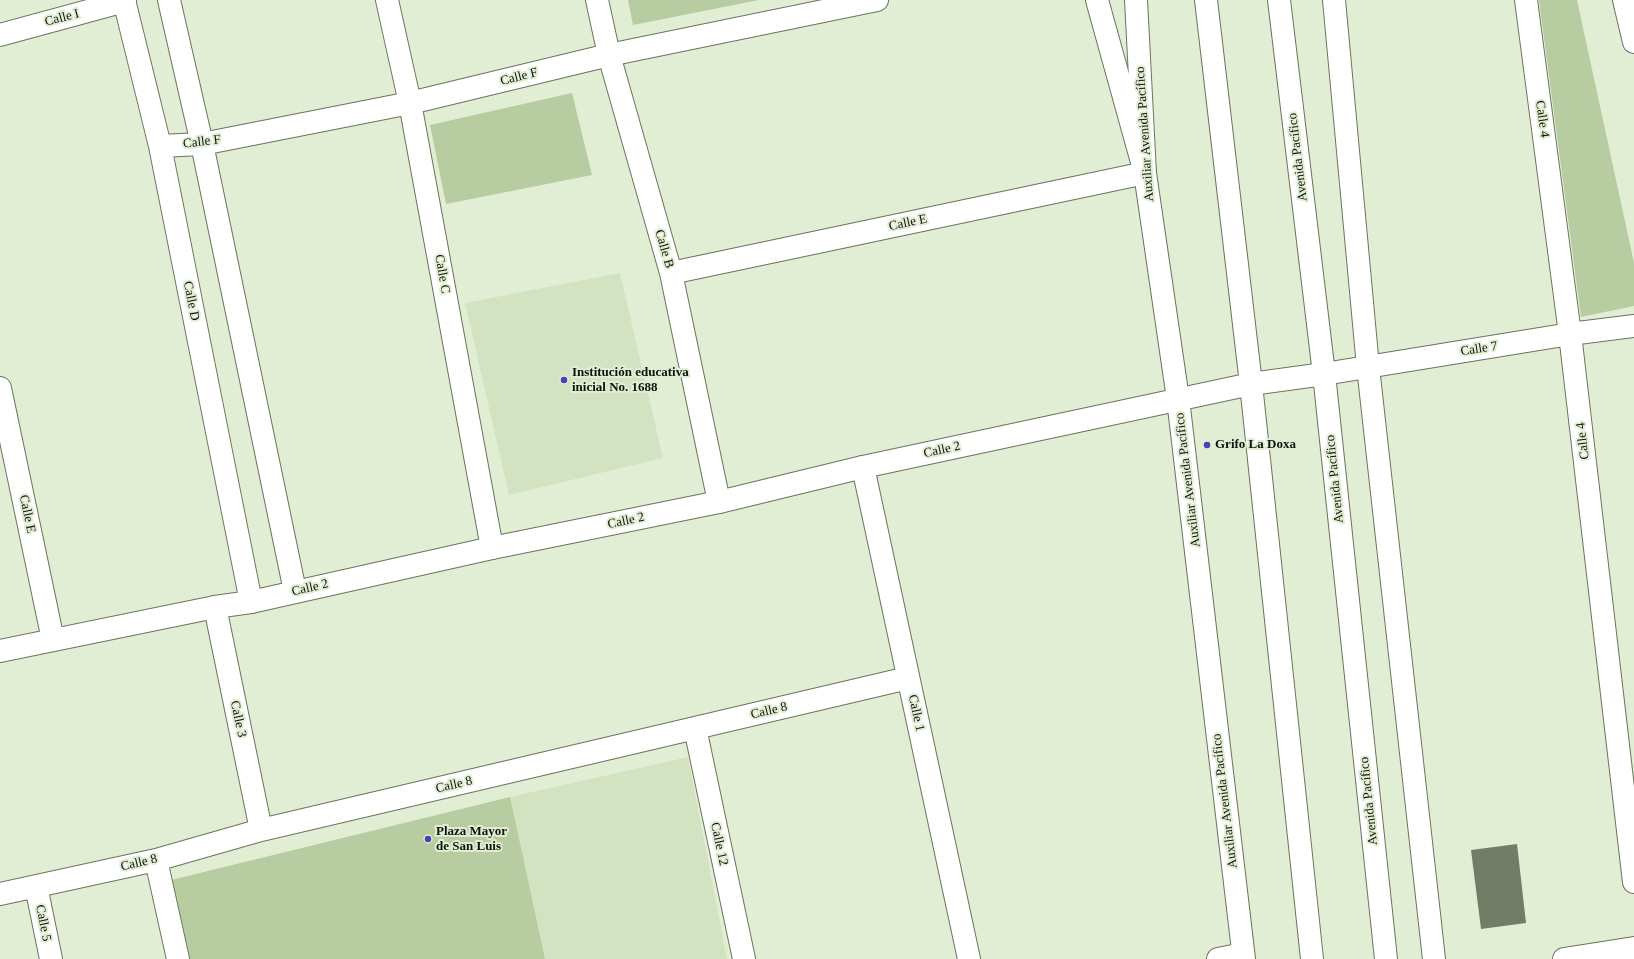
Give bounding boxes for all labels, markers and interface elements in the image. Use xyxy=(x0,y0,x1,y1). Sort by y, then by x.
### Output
street label: Calle I xyxy=(43,6,81,30)
street label: Calle F xyxy=(499,65,539,89)
street label: Auxiliar Avenida Pacífico xyxy=(1132,66,1158,202)
street label: Calle 4 xyxy=(1532,100,1552,138)
street label: Avenida Pacífico xyxy=(1285,112,1311,202)
street label: Calle F xyxy=(182,132,222,152)
street label: Calle E xyxy=(887,211,929,235)
street label: Calle B xyxy=(651,228,677,270)
street label: Calle C xyxy=(431,253,453,295)
street label: Calle D xyxy=(180,280,202,322)
street label: Calle 7 xyxy=(1459,338,1499,360)
place label: Institución educativa inicial No. 1688 xyxy=(572,365,689,396)
marker: Institución educativa inicial No. 1688 xyxy=(559,375,569,385)
street label: Auxiliar Avenida Pacífico xyxy=(1172,412,1204,548)
street label: Calle 4 xyxy=(1573,422,1593,460)
street label: Avenida Pacífico xyxy=(1323,434,1347,524)
place label: Grifo La Doxa xyxy=(1215,437,1296,453)
street label: Calle 2 xyxy=(922,439,962,461)
marker: Grifo La Doxa xyxy=(1202,440,1212,450)
street label: Calle E xyxy=(15,493,39,535)
street label: Calle 2 xyxy=(606,510,646,532)
street label: Calle 2 xyxy=(290,576,330,600)
street label: Calle 1 xyxy=(905,693,927,733)
street label: Calle 3 xyxy=(227,699,249,739)
street label: Calle 8 xyxy=(749,699,789,723)
street label: Auxiliar Avenida Pacífico xyxy=(1209,733,1241,869)
street label: Avenida Pacífico xyxy=(1357,756,1381,846)
street label: Calle 8 xyxy=(434,773,474,797)
street label: Calle 12 xyxy=(707,821,731,867)
place label: Plaza Mayor de San Luis xyxy=(436,824,507,855)
marker: Plaza Mayor de San Luis xyxy=(423,834,433,844)
street label: Calle 8 xyxy=(119,851,159,875)
street label: Calle 5 xyxy=(32,903,54,943)

